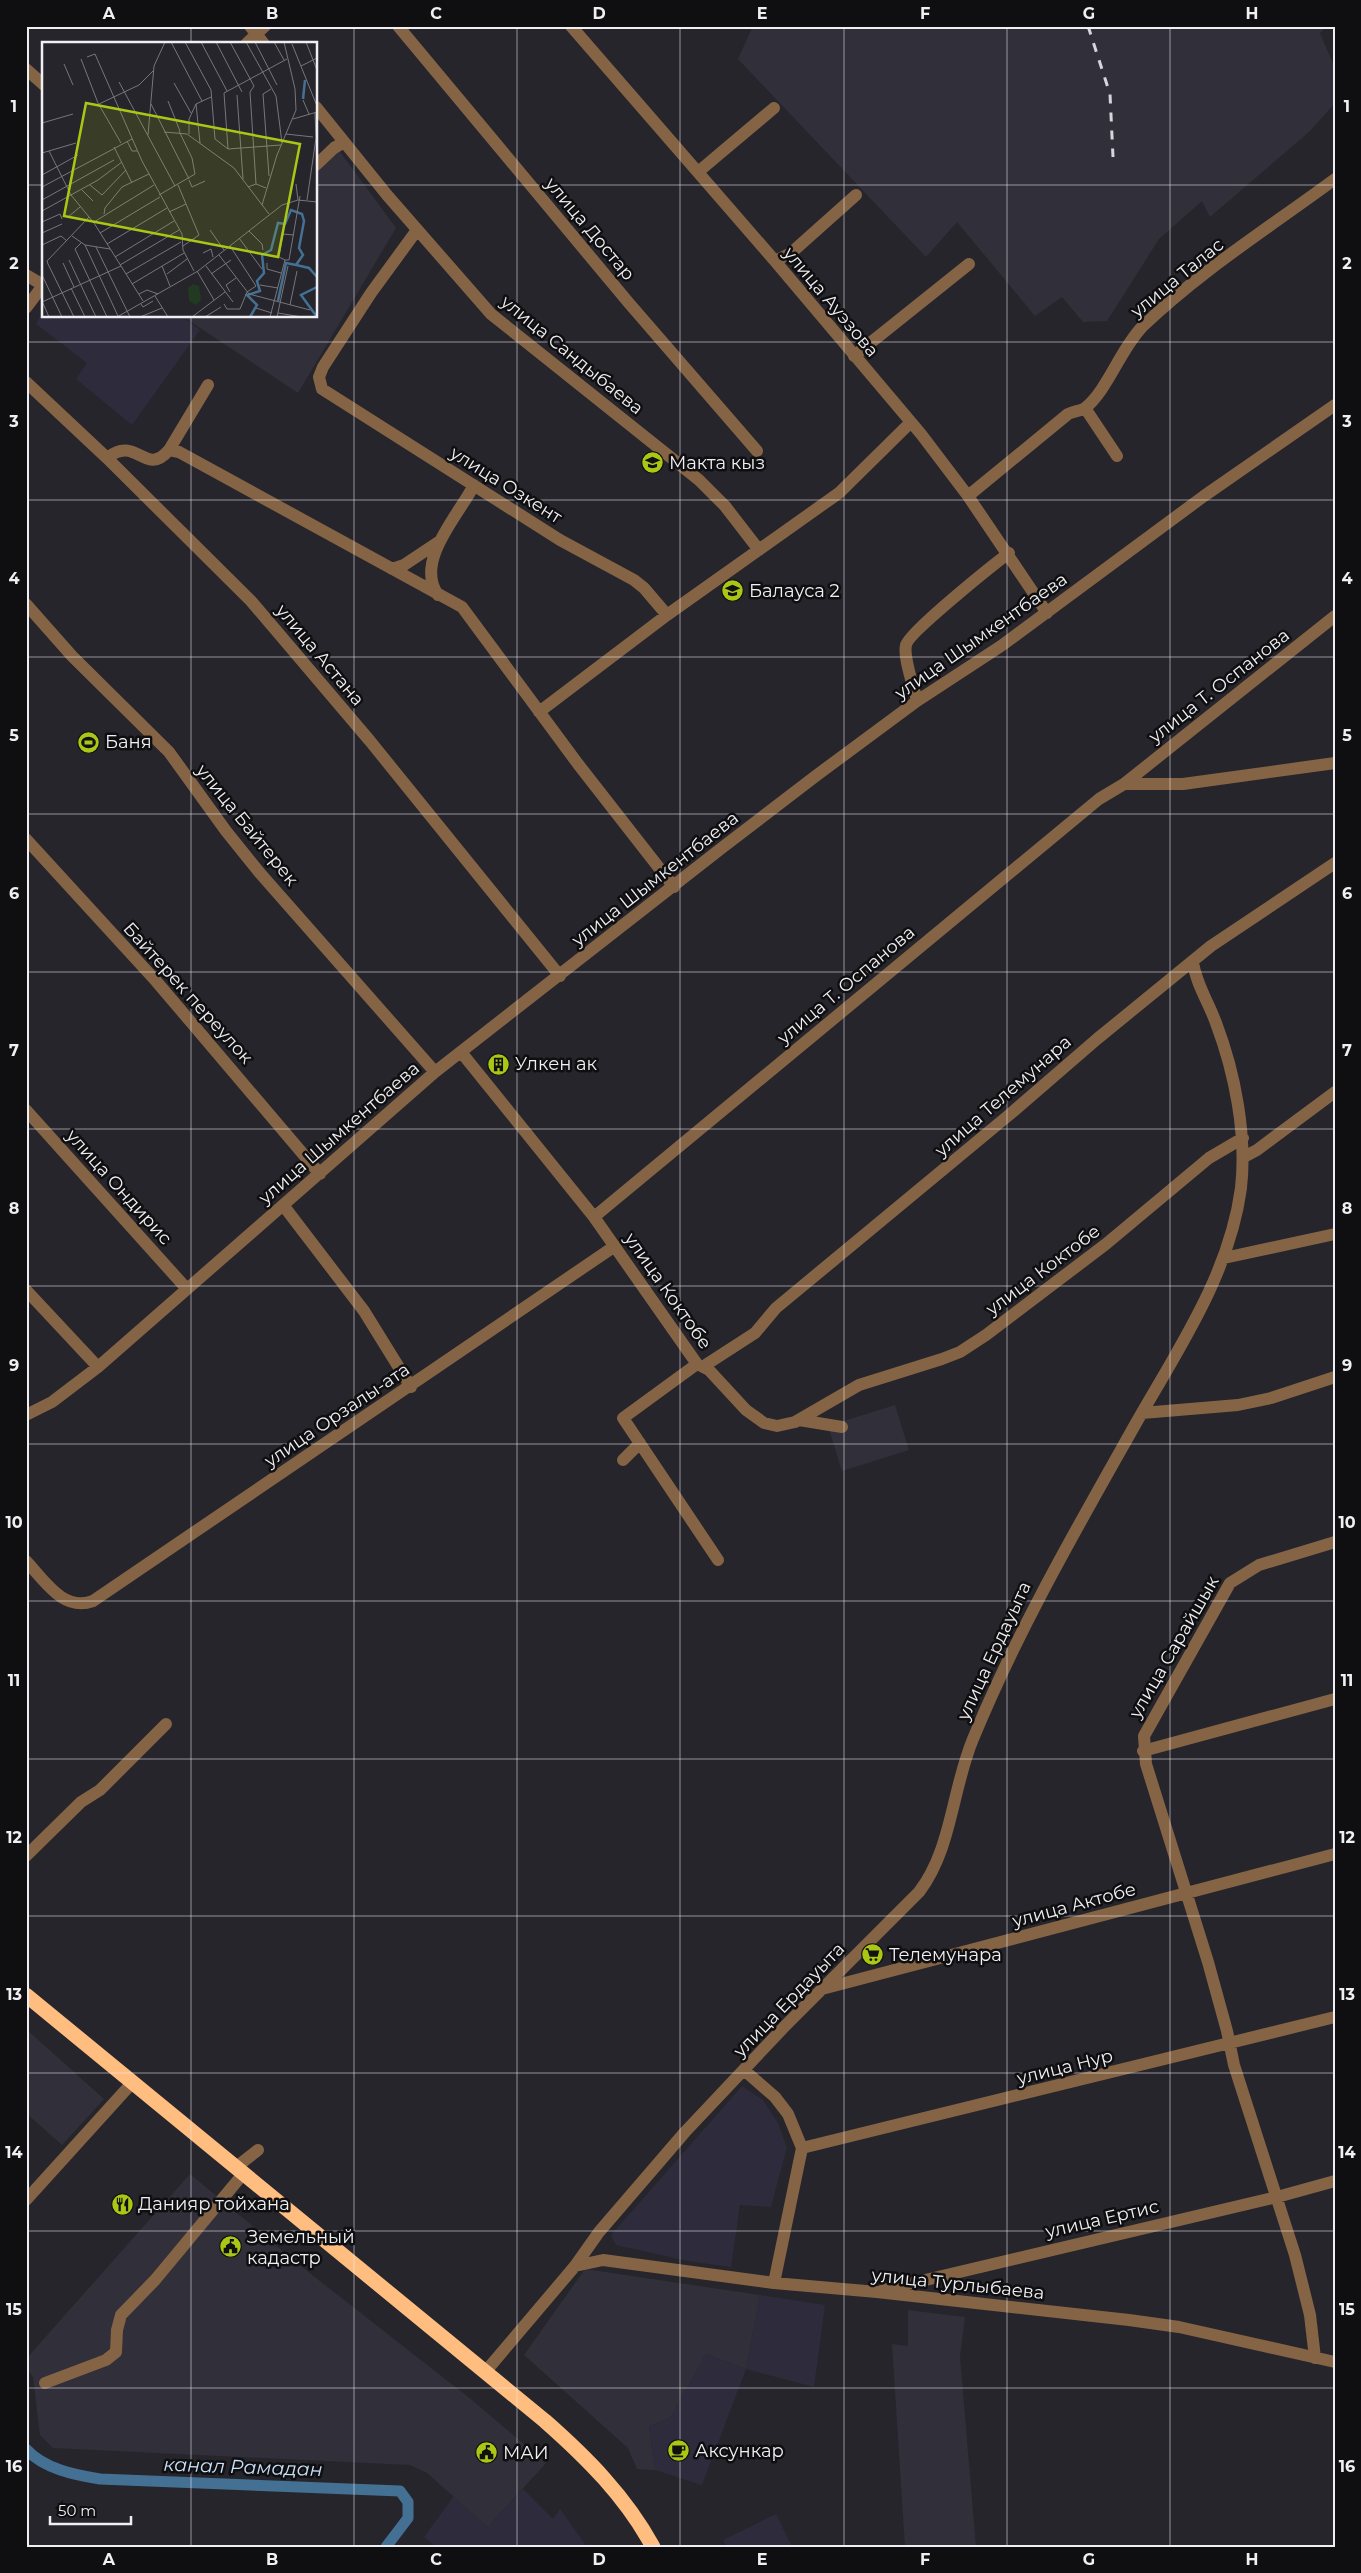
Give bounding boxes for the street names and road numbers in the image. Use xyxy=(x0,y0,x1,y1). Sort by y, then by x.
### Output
street label: улица Достар xyxy=(540,172,639,285)
street label: улица Талас xyxy=(1125,234,1228,323)
street label: улица Ауэзова xyxy=(778,242,883,361)
street label: улица Сандыбаева xyxy=(496,290,648,419)
street label: улица Озкент xyxy=(445,441,566,528)
street label: улица Шымкентбаева xyxy=(890,568,1072,705)
street label: улица Астана xyxy=(270,599,369,710)
street label: улица Т. Оспанова xyxy=(1143,624,1294,748)
street label: улица Байтерек xyxy=(191,759,303,891)
street label: улица Шымкентбаева xyxy=(566,807,743,952)
street label: Байтерек переулок xyxy=(119,918,258,1069)
street label: улица Т. Оспанова xyxy=(772,921,919,1050)
street label: улица Телемунара xyxy=(930,1031,1076,1162)
street label: улица Шымкентбаева xyxy=(253,1057,424,1209)
street label: улица Ондирис xyxy=(61,1124,176,1249)
street label: улица Коктобе xyxy=(981,1220,1104,1321)
street label: улица Коктобе xyxy=(619,1228,716,1354)
street label: улица Орзалы-ата xyxy=(259,1358,414,1472)
street label: улица Сарайшык xyxy=(1124,1571,1224,1723)
street label: улица Ердауыта xyxy=(952,1578,1036,1725)
street label: улица Актобе xyxy=(1009,1878,1138,1932)
street label: улица Ердауыта xyxy=(728,1938,849,2062)
street label: улица Нур xyxy=(1014,2044,1115,2090)
street label: улица Ертис xyxy=(1042,2195,1161,2243)
street label: улица Турлыбаева xyxy=(870,2264,1045,2304)

